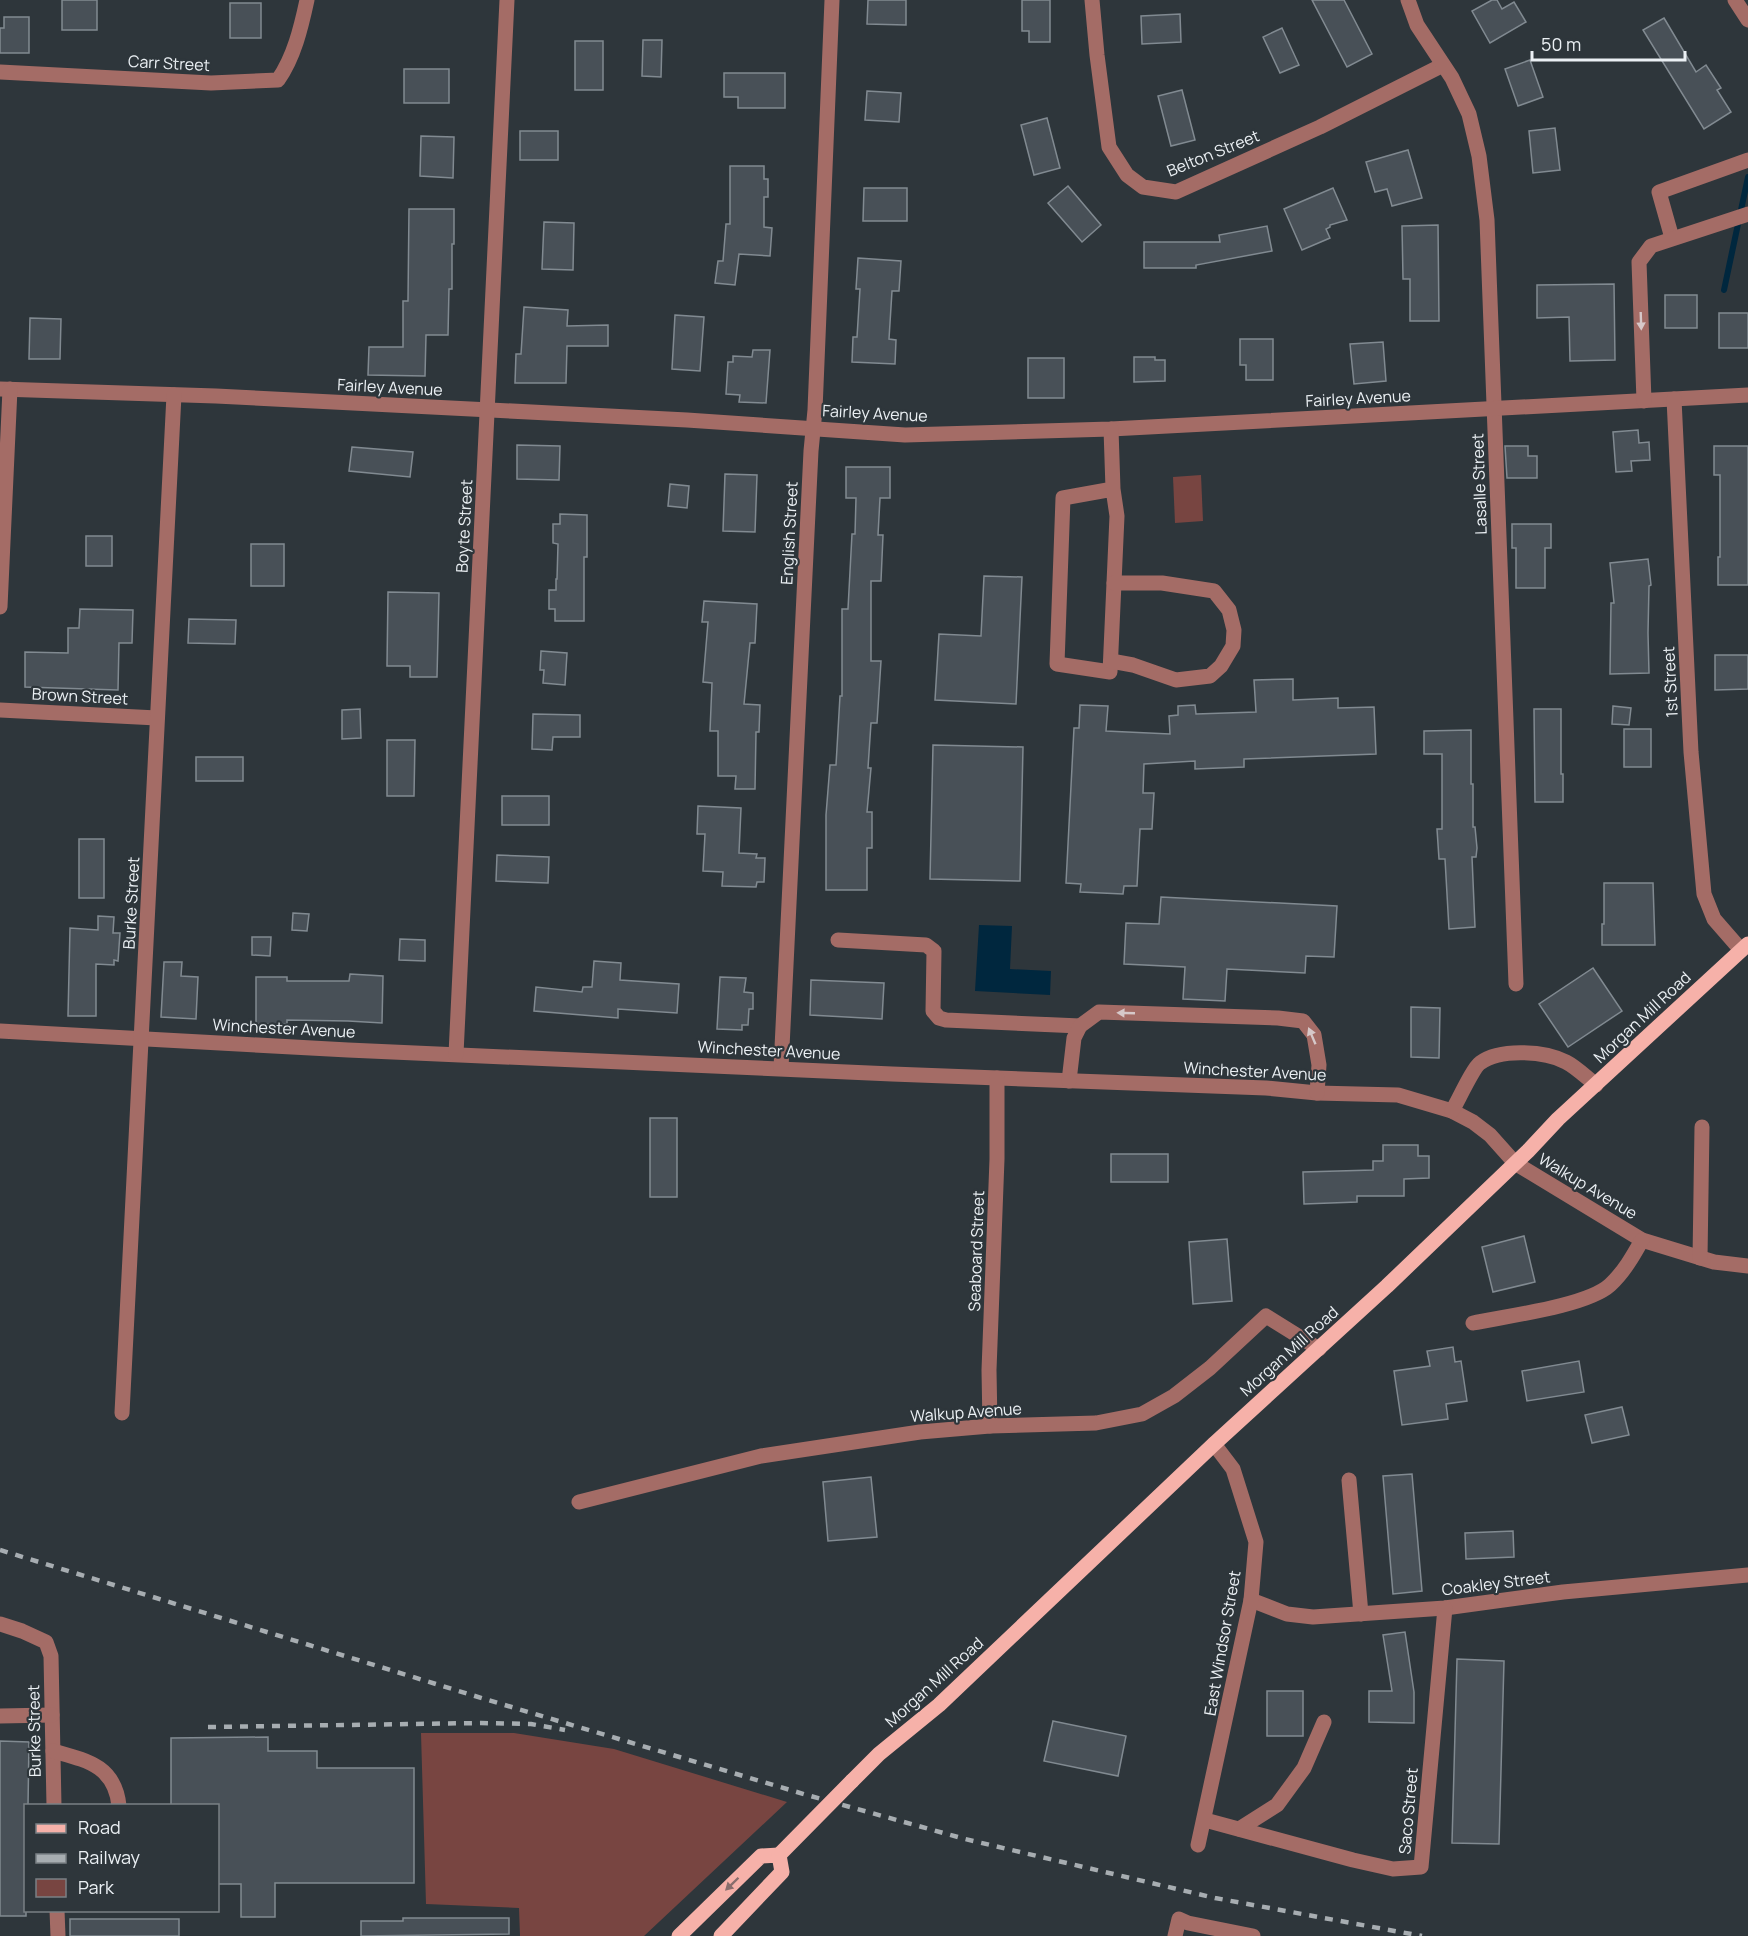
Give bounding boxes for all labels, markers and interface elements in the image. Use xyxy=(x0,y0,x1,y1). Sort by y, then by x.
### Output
scale bar xyxy=(1532,24,1685,62)
text: 50 m xyxy=(1541,32,1581,56)
street label: Carr Street xyxy=(127,50,211,76)
street label: Belton Street xyxy=(1163,124,1263,182)
one-way arrow xyxy=(1636,311,1646,330)
street label: Fairley Avenue xyxy=(337,373,443,401)
street label: Fairley Avenue xyxy=(1305,384,1411,412)
street label: Fairley Avenue xyxy=(822,399,928,427)
street label: Lasalle Street xyxy=(1466,433,1492,535)
street label: Boyte Street xyxy=(451,479,477,573)
street label: English Street xyxy=(775,481,803,585)
street label: 1st Street xyxy=(1657,646,1683,718)
street label: Brown Street xyxy=(31,682,129,710)
street label: Burke Street xyxy=(118,856,144,950)
street label: Morgan Mill Road xyxy=(1589,966,1695,1068)
one-way arrow xyxy=(1117,1008,1136,1017)
street label: Winchester Avenue xyxy=(212,1013,356,1043)
one-way arrow xyxy=(1307,1027,1317,1045)
street label: Winchester Avenue xyxy=(697,1035,841,1065)
street label: Winchester Avenue xyxy=(1183,1056,1327,1086)
street label: Walkup Avenue xyxy=(1534,1148,1642,1224)
street label: Seaboard Street xyxy=(963,1190,989,1312)
street label: Morgan Mill Road xyxy=(1235,1301,1343,1401)
street label: Walkup Avenue xyxy=(909,1397,1023,1427)
street label: Coakley Street xyxy=(1440,1565,1552,1601)
street label: East Windsor Street xyxy=(1198,1569,1246,1717)
street label: Morgan Mill Road xyxy=(880,1632,988,1732)
street label: Burke Street xyxy=(22,1685,46,1777)
street label: Saco Street xyxy=(1393,1767,1423,1855)
legend xyxy=(24,1804,219,1912)
text: Road xyxy=(78,1815,121,1839)
text: Railway xyxy=(78,1845,140,1869)
text: Park xyxy=(78,1875,115,1899)
one-way arrow xyxy=(726,1877,740,1891)

